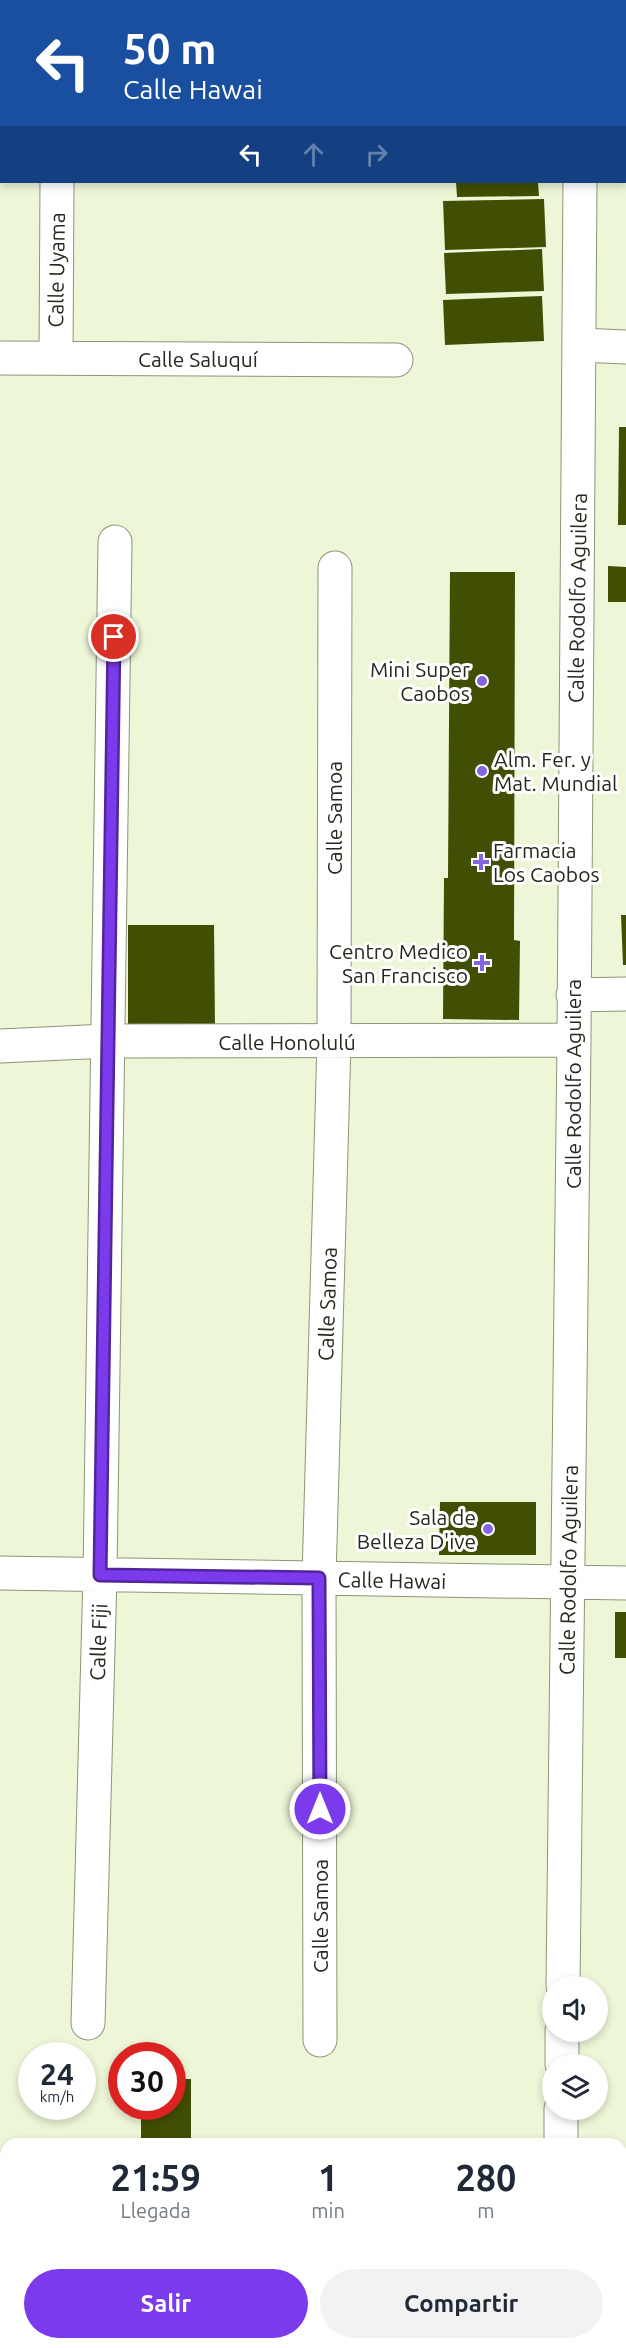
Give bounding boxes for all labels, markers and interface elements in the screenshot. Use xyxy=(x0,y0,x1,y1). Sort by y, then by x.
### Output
icon: left xyxy=(24,24,102,102)
text: 50 m xyxy=(123,25,217,72)
text: Calle Hawai xyxy=(123,74,263,104)
icon: left xyxy=(234,138,267,171)
icon: ahead xyxy=(297,138,330,171)
icon: right xyxy=(360,138,393,171)
street label: Calle Uyama xyxy=(43,212,69,328)
street label: Calle Saluquí xyxy=(138,347,259,371)
street label: Calle Rodolfo Aguilera xyxy=(563,493,591,703)
pin xyxy=(88,611,139,662)
icon: arrive xyxy=(97,620,130,653)
place label: Mini Super Caobos xyxy=(370,657,470,705)
marker: Mini Super Caobos xyxy=(475,674,489,688)
place label: Alm. Fer. y Mat. Mundial xyxy=(494,747,617,795)
street label: Calle Samoa xyxy=(322,761,346,875)
marker: Alm. Fer. y Mat. Mundial xyxy=(475,764,489,778)
place label: Farmacia Los Caobos xyxy=(493,838,600,886)
marker: Farmacia Los Caobos xyxy=(474,855,488,869)
place label: Centro Medico San Francisco xyxy=(329,939,468,987)
marker: Centro Medico San Francisco xyxy=(473,954,491,972)
street label: Calle Rodolfo Aguilera xyxy=(561,979,585,1189)
street label: Calle Honolulú xyxy=(218,1030,356,1054)
street label: Calle Samoa xyxy=(313,1247,341,1361)
street label: Calle Rodolfo Aguilera xyxy=(554,1465,582,1675)
place label: Sala de Belleza D'ive xyxy=(357,1505,476,1553)
marker: Sala de Belleza D'ive xyxy=(481,1522,495,1536)
street label: Calle Hawai xyxy=(337,1567,447,1593)
street label: Calle Fiji xyxy=(85,1603,111,1681)
position arrow xyxy=(288,1777,352,1841)
street label: Calle Samoa xyxy=(308,1859,332,1973)
map controls xyxy=(542,1976,608,2120)
button: sound xyxy=(542,1976,608,2042)
speed limit sign: 30 xyxy=(108,2042,186,2120)
button: layers xyxy=(542,2054,608,2120)
text: 24 xyxy=(40,2057,74,2091)
text: km/h xyxy=(40,2088,74,2105)
text: 21:59 xyxy=(111,2157,201,2198)
text: 1 xyxy=(318,2157,338,2198)
text: 280 xyxy=(455,2157,516,2198)
text: Llegada xyxy=(121,2199,191,2222)
text: min xyxy=(311,2199,345,2222)
text: m xyxy=(477,2199,495,2222)
button: Salir xyxy=(24,2269,308,2338)
button: Compartir xyxy=(320,2269,603,2338)

